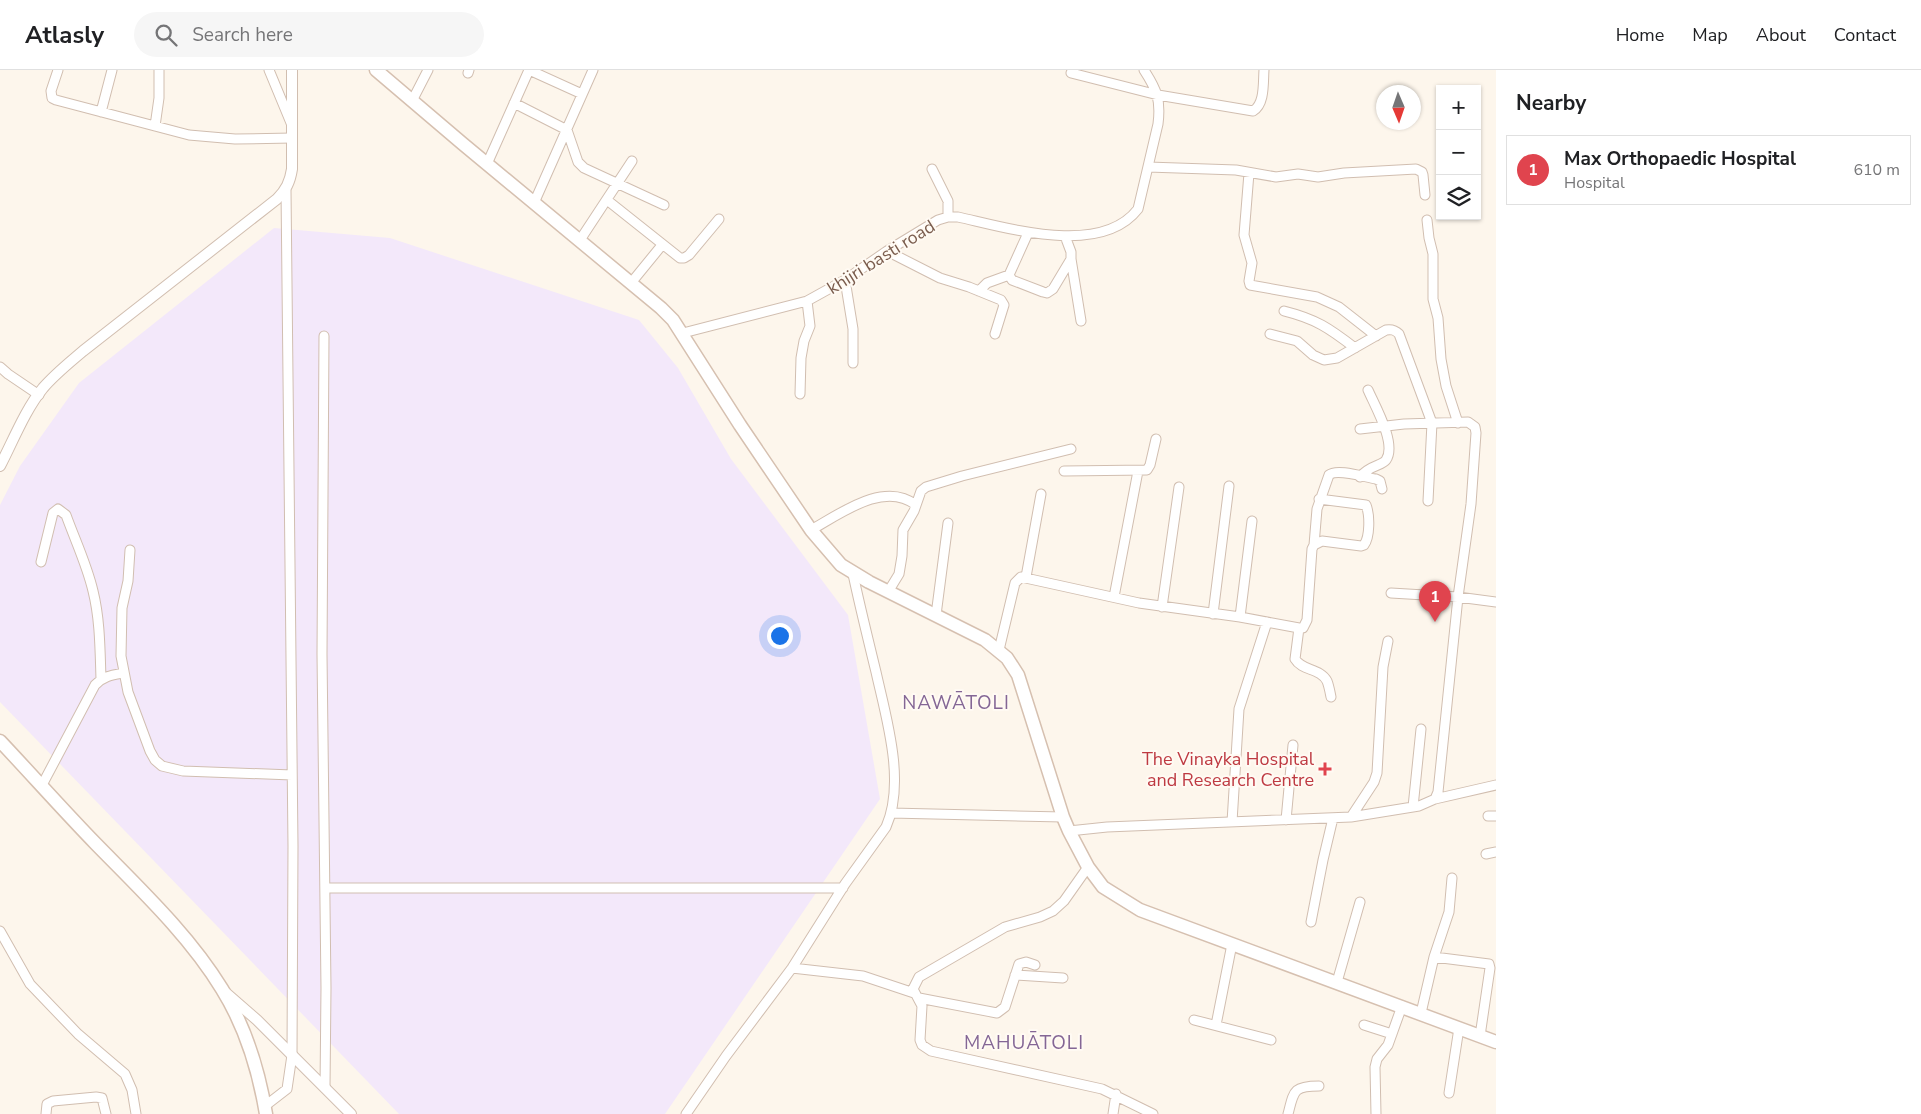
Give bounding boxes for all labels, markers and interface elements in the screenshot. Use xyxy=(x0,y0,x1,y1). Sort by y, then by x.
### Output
search box xyxy=(134,12,484,57)
text: Atlasly xyxy=(25,19,104,51)
icon: search xyxy=(152,21,180,49)
text: Search here xyxy=(192,22,293,48)
text: Home xyxy=(1616,23,1664,47)
text: Map xyxy=(1692,23,1728,47)
text: About xyxy=(1756,23,1806,47)
text: Contact xyxy=(1834,23,1896,47)
north arrow xyxy=(1376,85,1421,130)
map controls xyxy=(1436,85,1481,220)
button: + xyxy=(1436,85,1481,130)
text: Nearby xyxy=(1516,89,1586,117)
button: − xyxy=(1436,130,1481,175)
text: Max Orthopaedic Hospital xyxy=(1564,146,1796,172)
text: 1 xyxy=(1528,159,1538,181)
text: 610 m xyxy=(1853,159,1900,181)
text: Hospital xyxy=(1564,172,1625,194)
button: layers xyxy=(1436,175,1481,220)
street label: khijri basti road xyxy=(822,214,940,300)
pin: 1 xyxy=(1419,581,1451,622)
your location xyxy=(767,623,793,649)
district label: NAWĀTOLI xyxy=(902,690,1010,716)
place label: The Vinayka Hospital and Research Centre xyxy=(1142,747,1315,792)
marker: The Vinayka Hospital and Research Centre xyxy=(1318,762,1332,776)
district label: MAHUĀTOLI xyxy=(964,1030,1084,1056)

